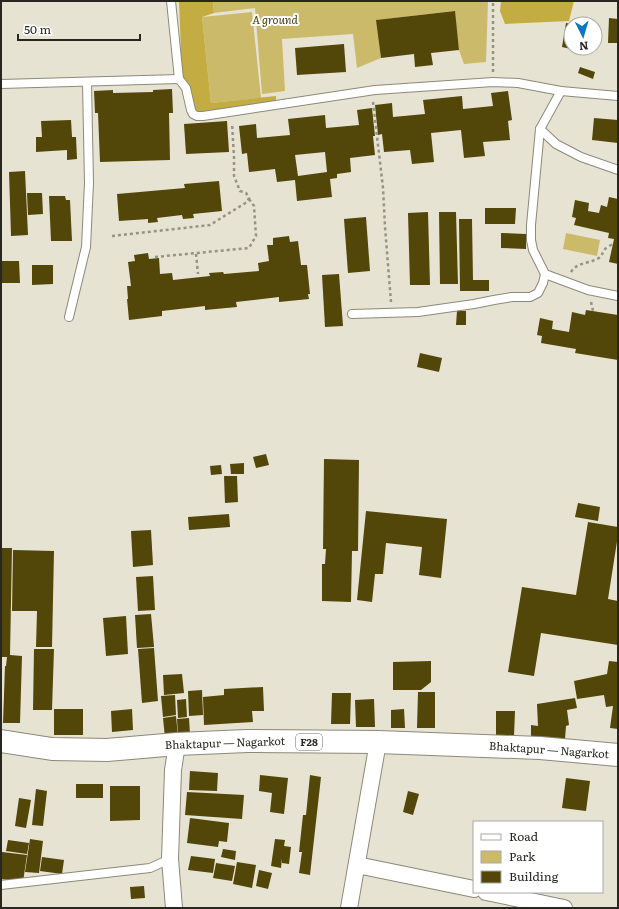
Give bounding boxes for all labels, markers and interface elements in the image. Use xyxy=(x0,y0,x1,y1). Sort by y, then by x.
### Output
park label: A ground xyxy=(252,11,299,27)
scale bar xyxy=(18,16,140,42)
north arrow xyxy=(563,16,603,56)
text: 50 m xyxy=(24,20,51,38)
text: N xyxy=(579,39,589,55)
street label: Bhaktapur — Nagarkot xyxy=(165,732,286,752)
road number: F28 xyxy=(296,734,322,750)
street label: Bhaktapur — Nagarkot xyxy=(489,737,610,761)
legend xyxy=(473,821,603,893)
text: Road xyxy=(509,827,539,845)
text: Park xyxy=(509,847,536,865)
text: Building xyxy=(509,867,559,885)

